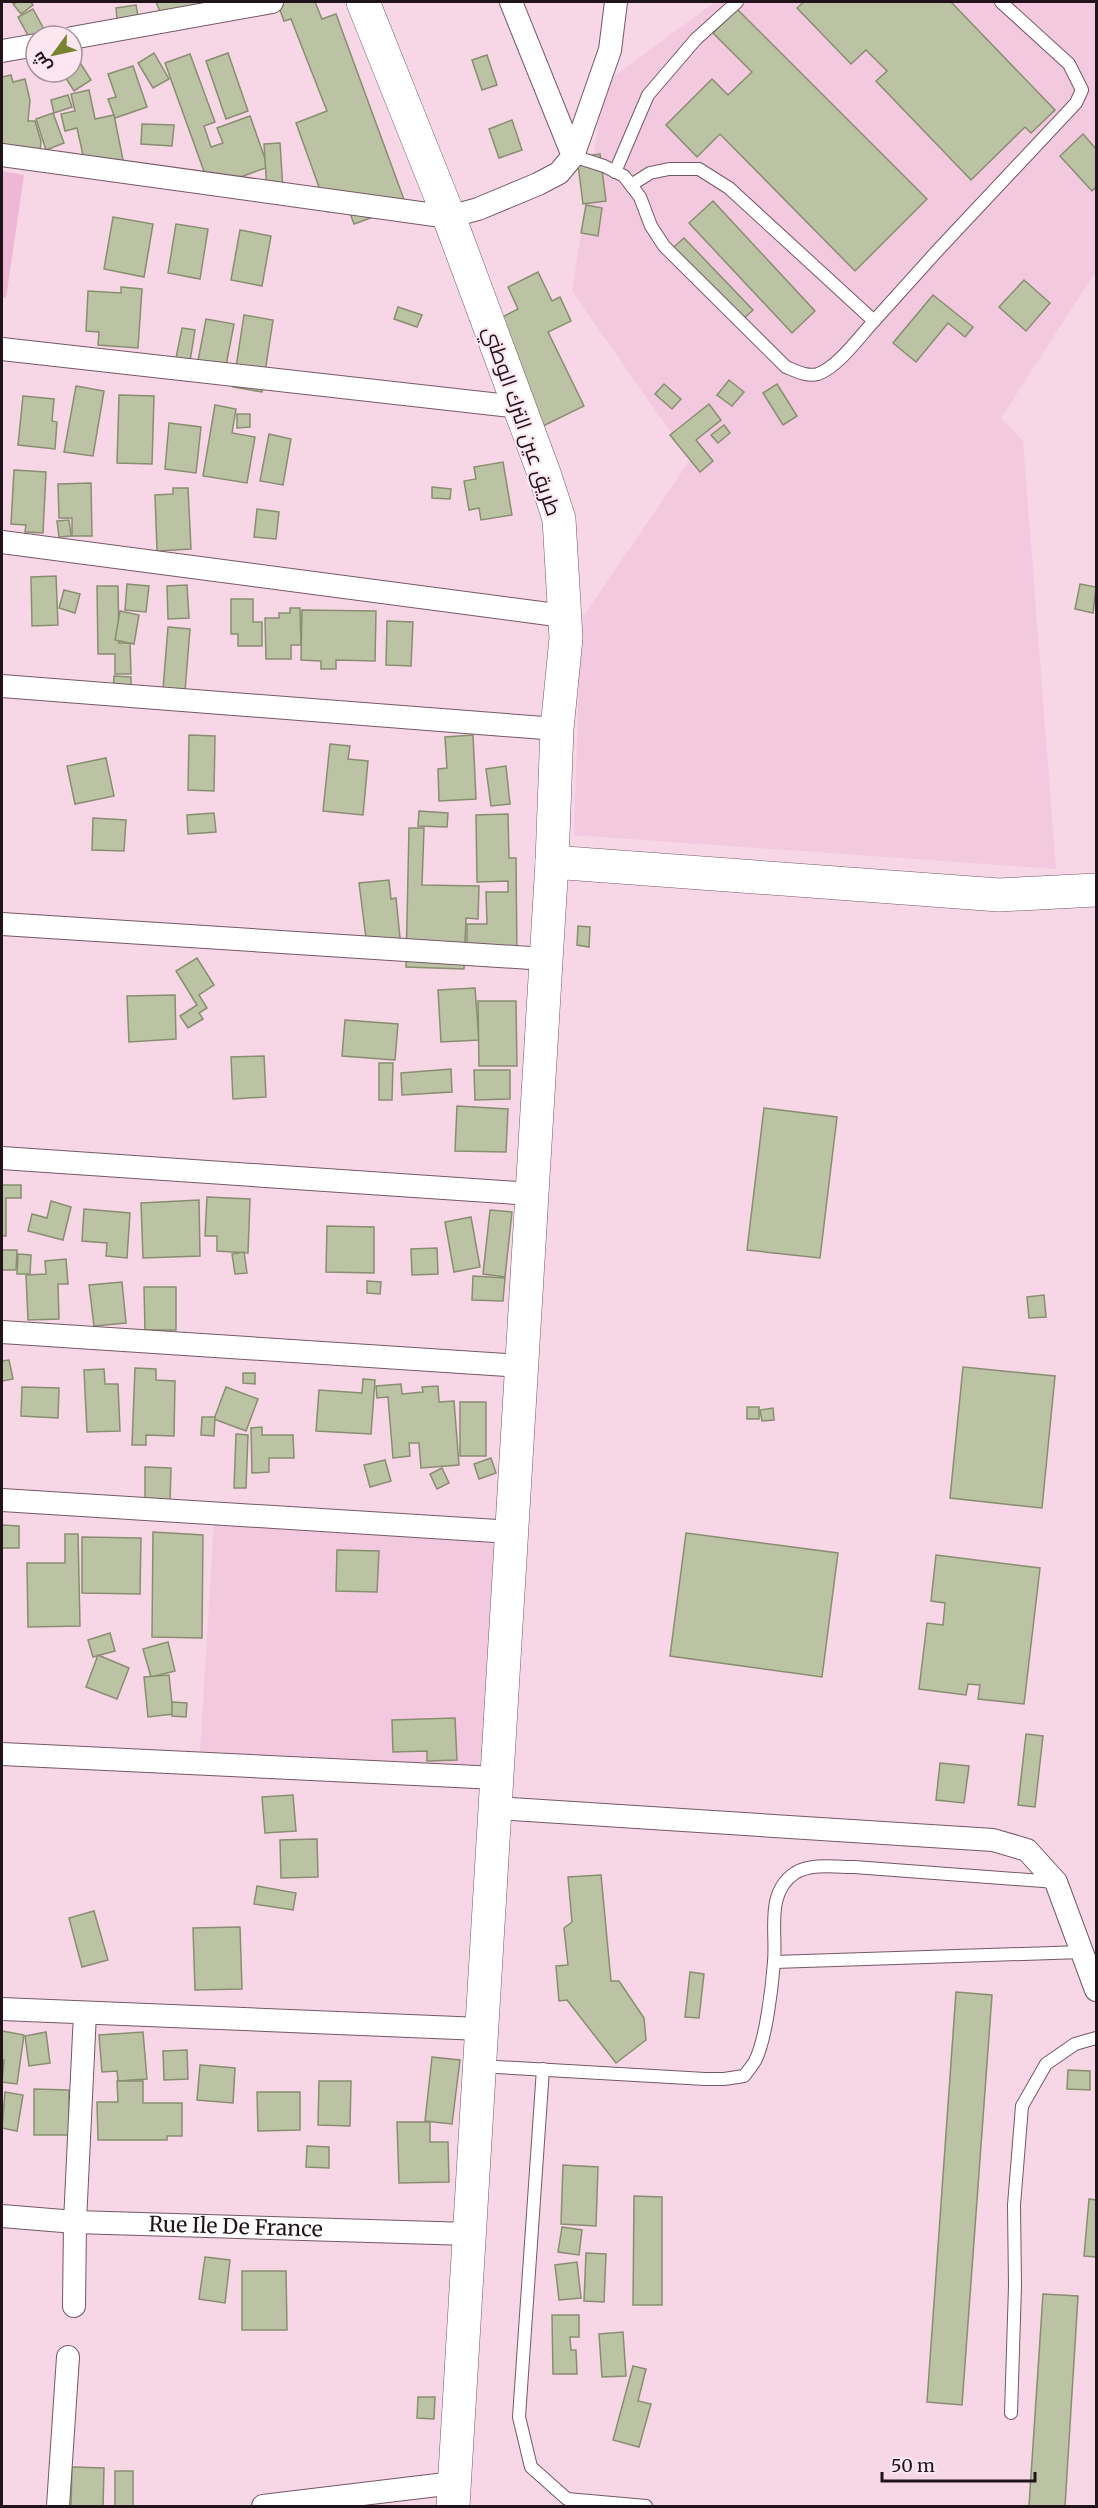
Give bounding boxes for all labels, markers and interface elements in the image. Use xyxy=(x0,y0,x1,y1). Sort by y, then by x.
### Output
north arrow xyxy=(24,24,84,84)
text: ش xyxy=(27,48,55,76)
street label: طريق عين الترك الوطني xyxy=(474,322,568,520)
street label: Rue Ile De France xyxy=(148,2210,323,2243)
scale bar xyxy=(882,2445,1035,2483)
text: 50 m xyxy=(891,2454,935,2477)

